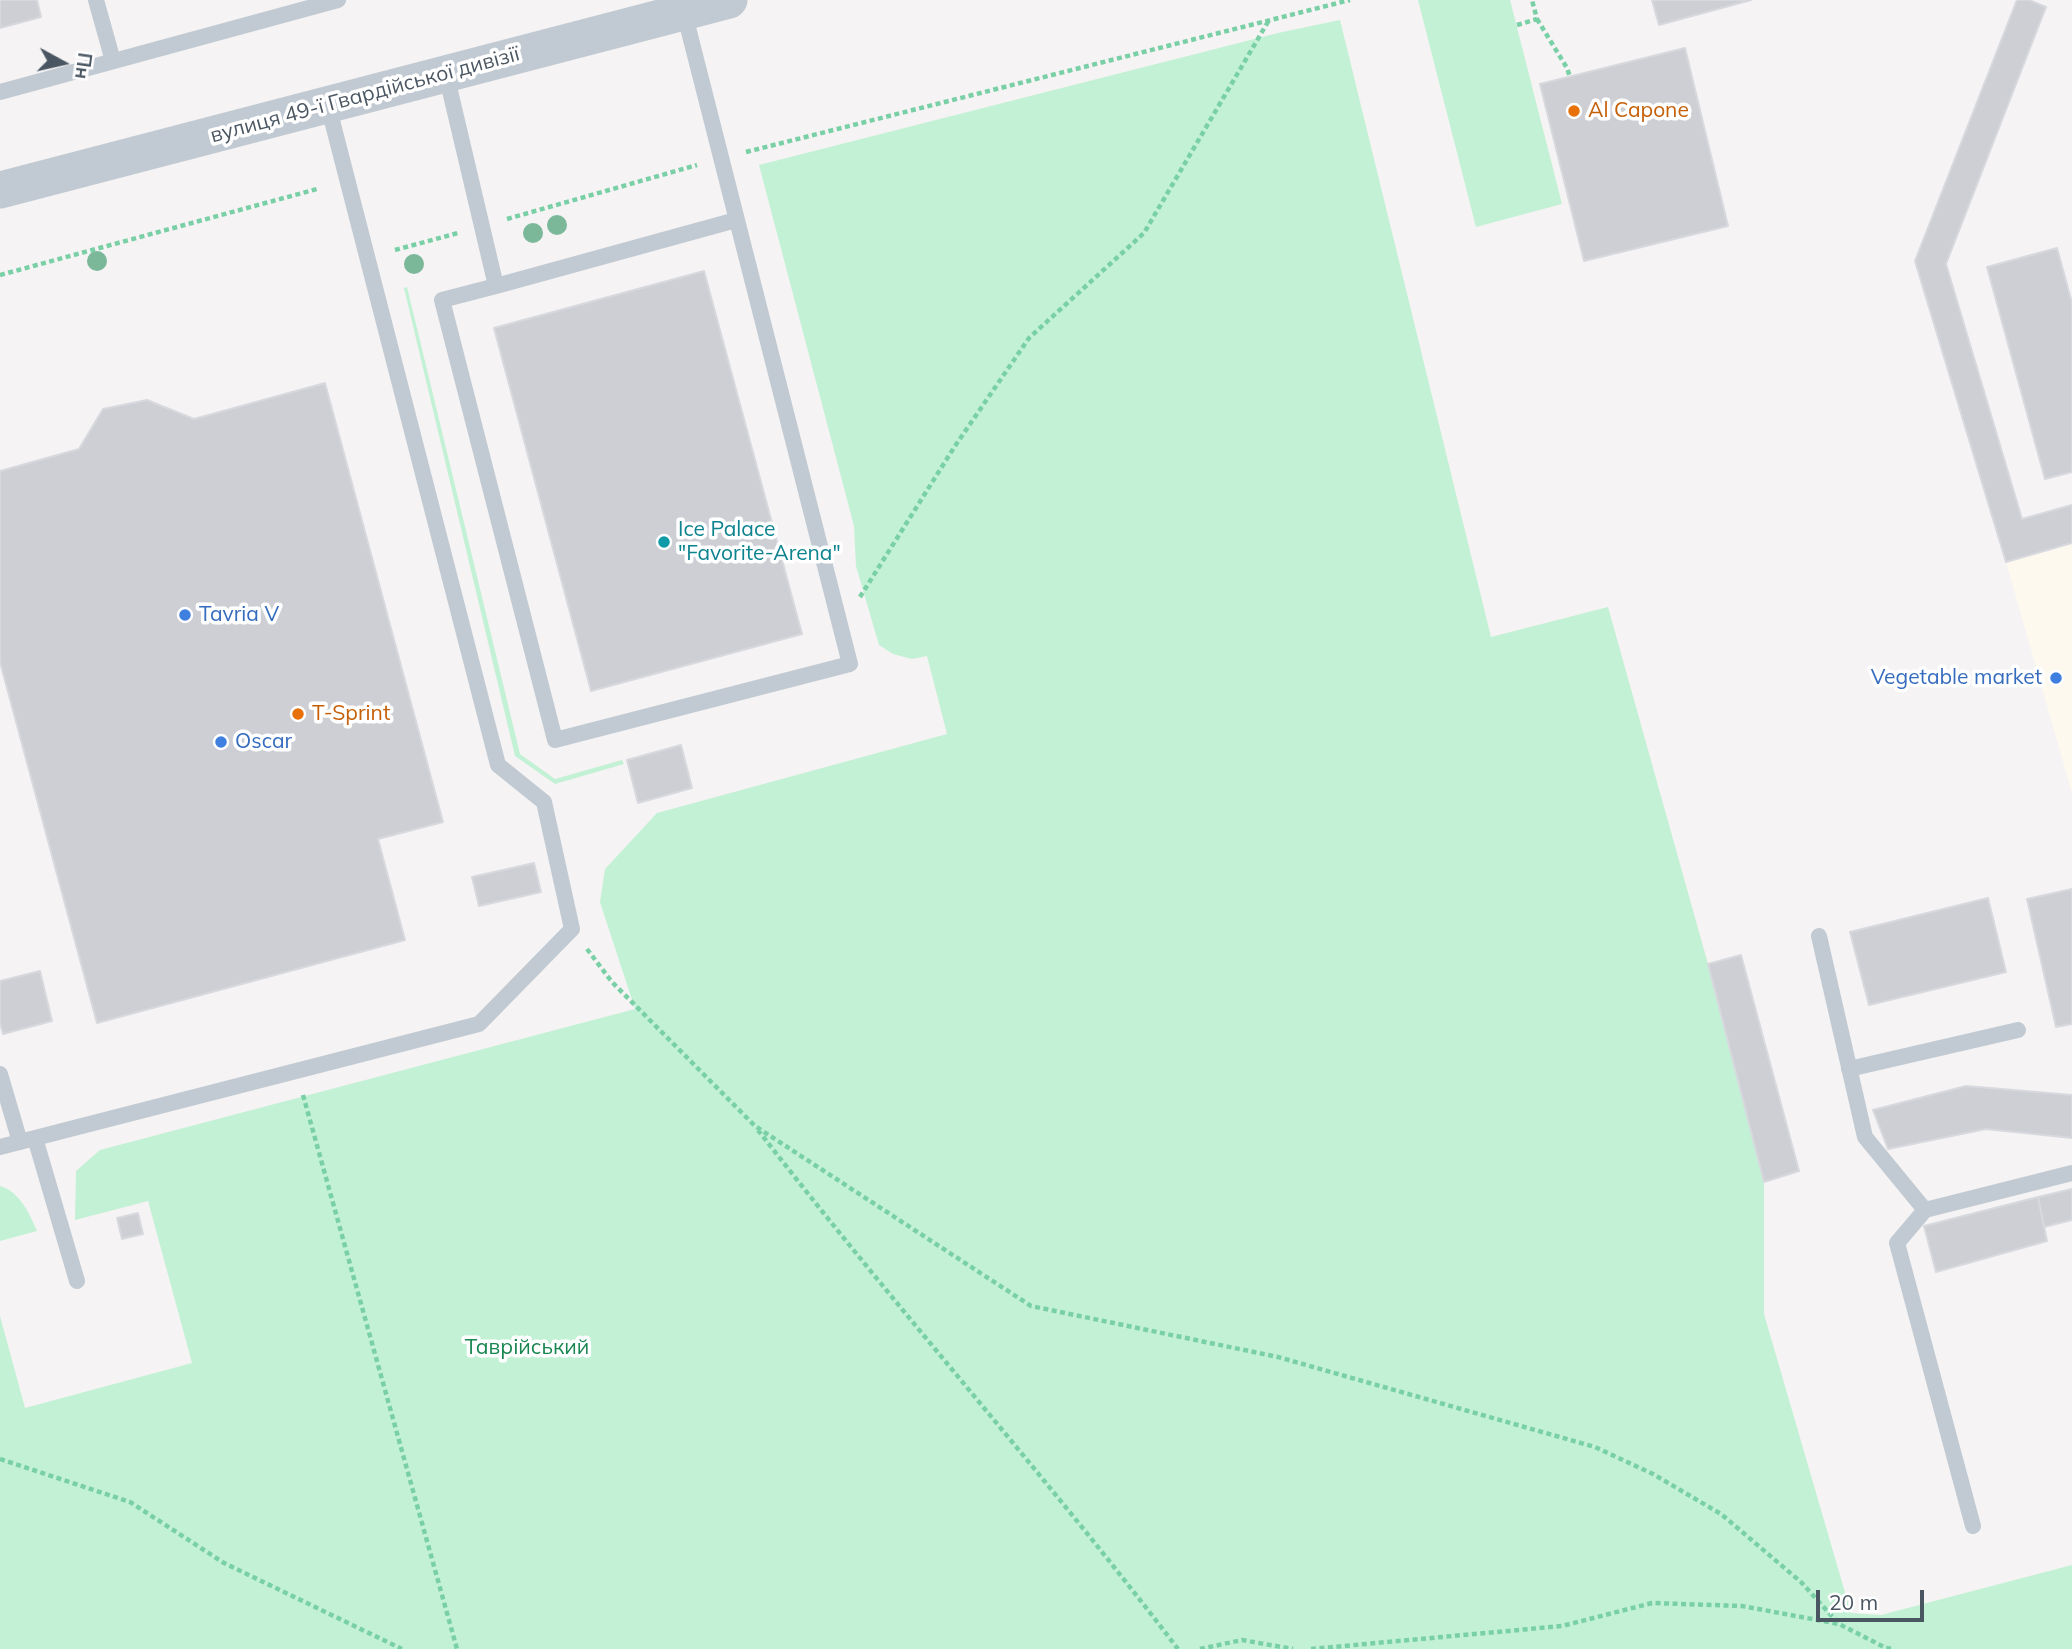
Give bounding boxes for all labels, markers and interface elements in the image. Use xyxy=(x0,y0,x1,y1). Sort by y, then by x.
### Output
north arrow xyxy=(28,28,98,98)
street label: вулиця 49-ї Гвардійської дивізії xyxy=(207,41,523,149)
text: Пн xyxy=(70,51,98,81)
place label: Al Capone xyxy=(1588,98,1689,124)
marker: Al Capone xyxy=(1566,103,1582,119)
place label: Ice Palace "Favorite-Arena" xyxy=(678,517,841,567)
marker: Ice Palace "Favorite-Arena" xyxy=(656,534,672,550)
place label: Tavria V xyxy=(199,602,279,628)
marker: Tavria V xyxy=(177,607,193,623)
place label: Vegetable market xyxy=(1871,665,2042,691)
marker: Vegetable market xyxy=(2048,670,2064,686)
place label: T-Sprint xyxy=(312,701,390,727)
marker: T-Sprint xyxy=(290,706,306,722)
place label: Oscar xyxy=(235,729,292,755)
marker: Oscar xyxy=(213,734,229,750)
park label: Таврійський xyxy=(465,1335,589,1361)
scale bar xyxy=(1820,1576,1928,1620)
text: 20 m xyxy=(1829,1589,1878,1615)

